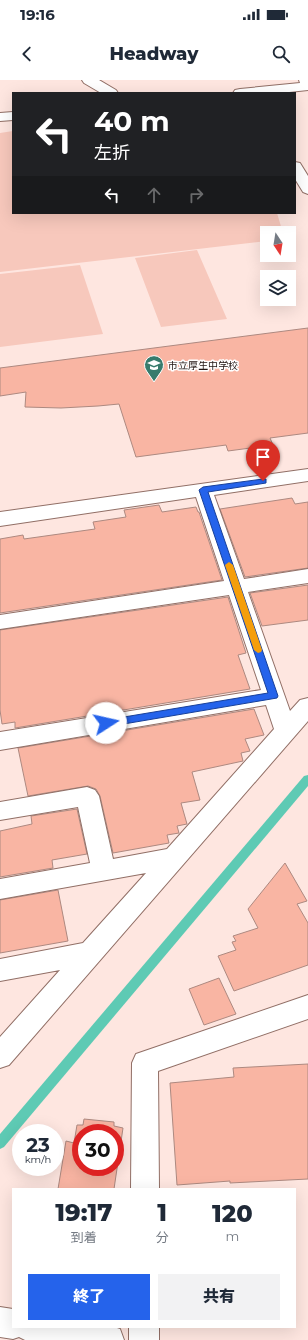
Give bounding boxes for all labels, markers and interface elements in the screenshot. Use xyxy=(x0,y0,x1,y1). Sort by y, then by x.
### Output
text: 19:16 xyxy=(20,5,55,24)
icon: back xyxy=(16,43,38,65)
text: Headway xyxy=(110,43,199,65)
icon: search xyxy=(270,43,292,65)
text: 40 m xyxy=(94,104,170,138)
icon: left xyxy=(28,108,80,160)
text: 左折 xyxy=(94,142,130,164)
icon: left xyxy=(101,184,123,206)
icon: ahead xyxy=(143,184,165,206)
icon: right xyxy=(185,184,207,206)
north arrow xyxy=(260,226,296,262)
map controls xyxy=(260,226,296,306)
button: layers xyxy=(260,270,296,306)
school or university icon: 市立厚生中学校 xyxy=(143,354,165,382)
place label: 市立厚生中学校 xyxy=(168,359,238,372)
pin xyxy=(246,440,280,481)
icon: arrive xyxy=(252,446,274,468)
position arrow xyxy=(85,702,127,744)
speed limit sign: 30 xyxy=(72,1124,124,1176)
text: 23 xyxy=(26,1133,50,1157)
text: km/h xyxy=(25,1153,51,1166)
text: 19:17 xyxy=(55,1198,112,1227)
text: 1 xyxy=(157,1198,167,1227)
text: 120 xyxy=(212,1199,253,1228)
text: m xyxy=(225,1228,239,1244)
text: 到着 xyxy=(71,1229,97,1245)
text: 分 xyxy=(156,1229,169,1245)
button: 終了 xyxy=(28,1274,150,1320)
button: 共有 xyxy=(158,1274,280,1320)

